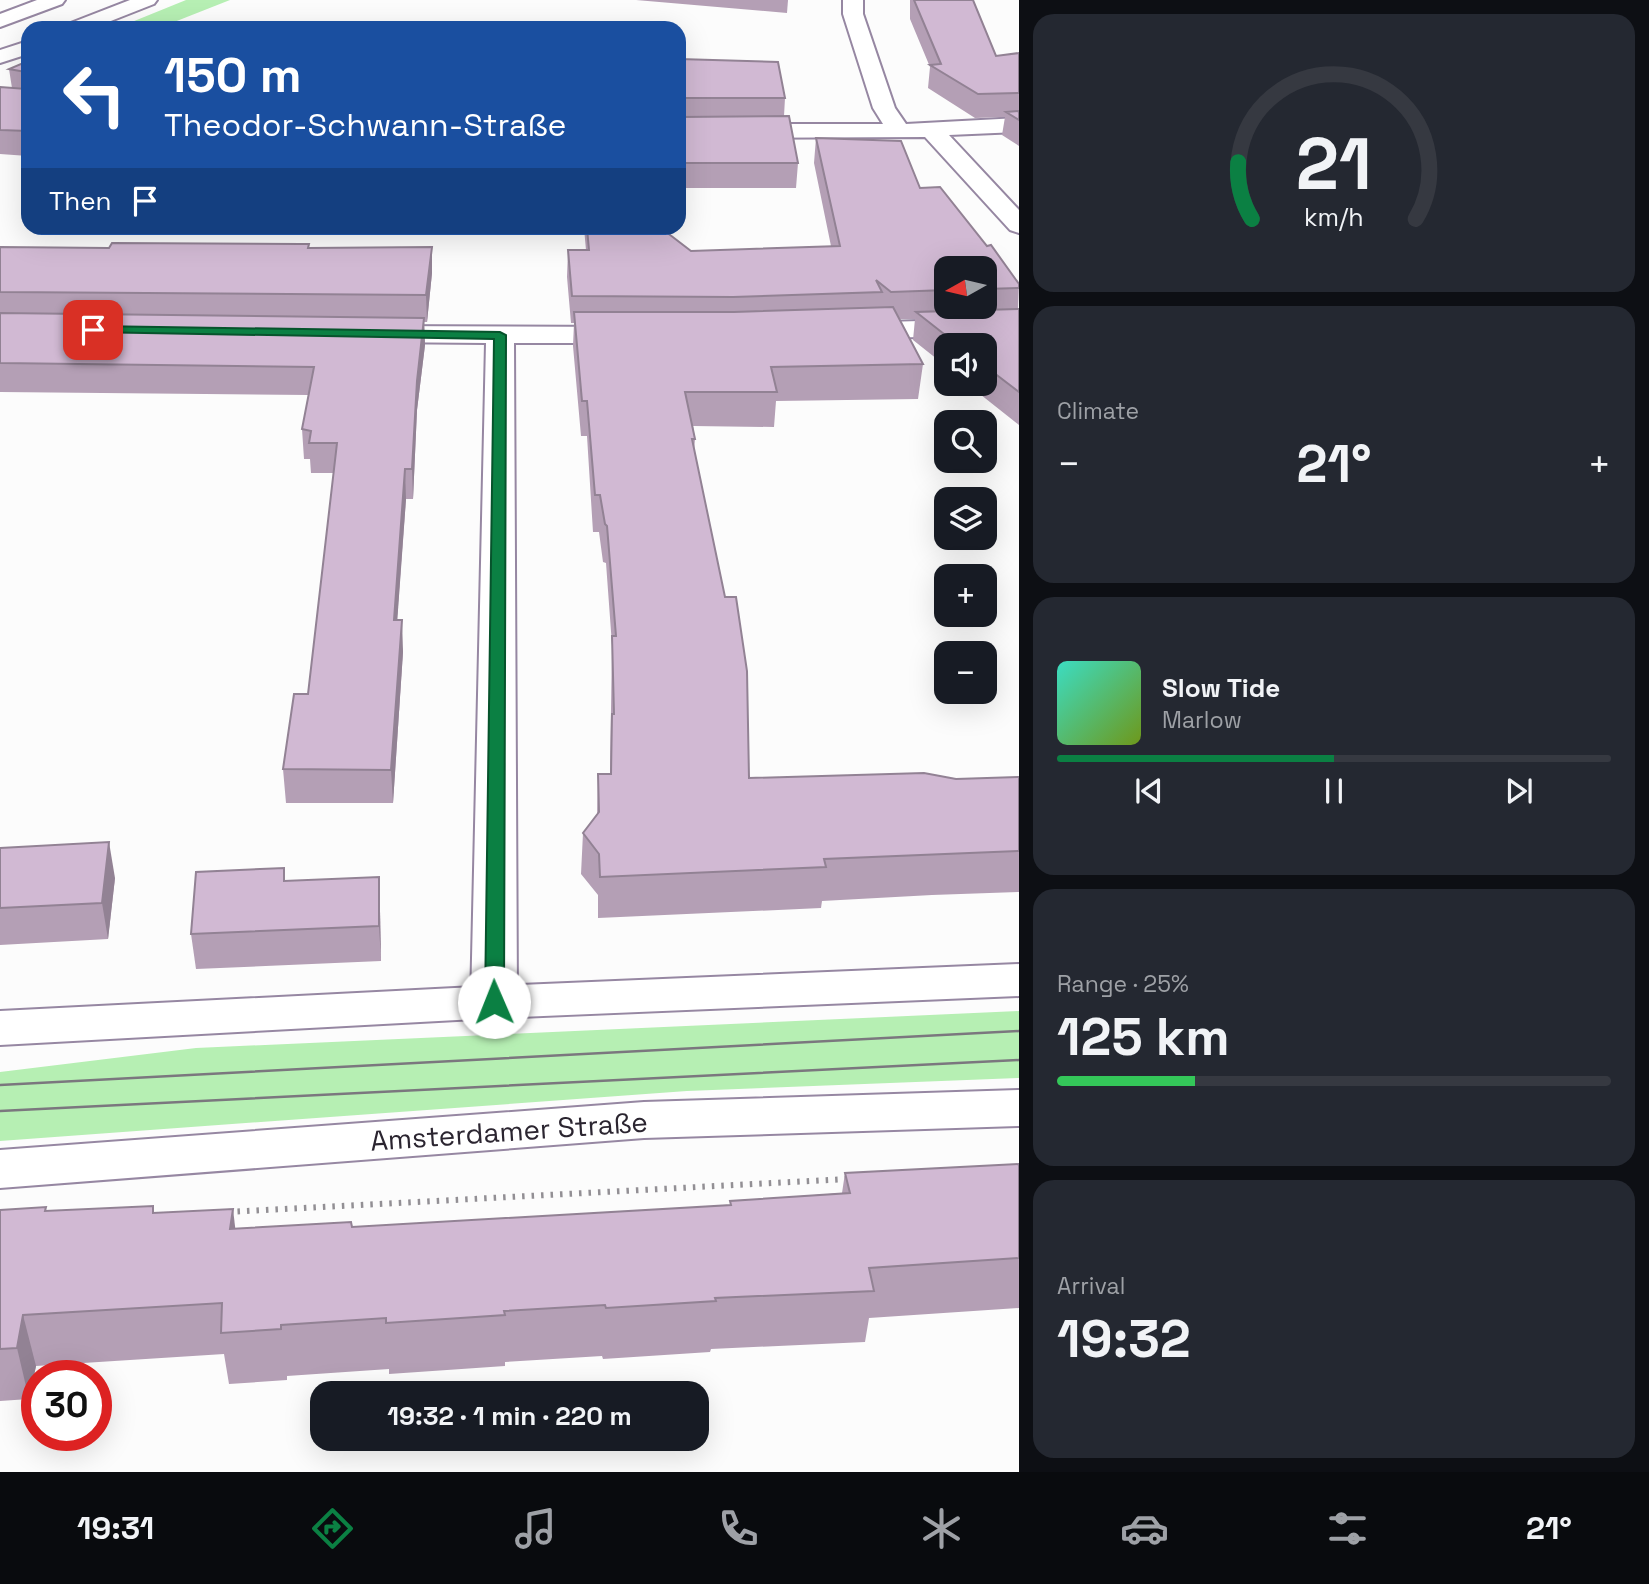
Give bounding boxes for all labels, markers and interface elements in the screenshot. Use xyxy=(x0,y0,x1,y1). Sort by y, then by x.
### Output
text: 150 m xyxy=(164,44,302,106)
icon: left xyxy=(49,49,140,140)
text: Theodor-Schwann-Straße xyxy=(164,105,567,145)
text: 21 xyxy=(1296,117,1372,210)
icon: arrive xyxy=(126,182,164,220)
text: Then xyxy=(49,184,112,218)
text: km/h xyxy=(1304,201,1364,233)
north arrow xyxy=(934,256,998,318)
map controls xyxy=(934,256,997,704)
pin xyxy=(63,300,123,360)
icon: arrive xyxy=(74,311,112,349)
button: sound xyxy=(934,333,997,396)
text: Climate xyxy=(1057,396,1139,426)
button: search xyxy=(934,410,997,473)
text: 21° xyxy=(1297,431,1371,497)
text: − xyxy=(1057,440,1081,488)
text: + xyxy=(1587,440,1611,488)
button: layers xyxy=(934,487,997,550)
button: + xyxy=(934,564,997,627)
button: − xyxy=(934,641,997,704)
text: Slow Tide xyxy=(1162,671,1280,705)
text: Marlow xyxy=(1162,705,1242,735)
icon: previous xyxy=(1130,772,1168,810)
icon: pause xyxy=(1315,772,1353,810)
icon: next xyxy=(1500,772,1538,810)
position arrow xyxy=(457,965,531,1039)
text: Range · 25% xyxy=(1057,969,1189,999)
text: 125 km xyxy=(1057,1004,1230,1070)
street label: Amsterdamer Straße xyxy=(369,1103,649,1159)
text: Arrival xyxy=(1057,1271,1125,1301)
text: 19:32 xyxy=(1057,1306,1191,1372)
speed limit sign: 30 xyxy=(21,1360,112,1451)
text: 19:32 · 1 min · 220 m xyxy=(387,1399,632,1433)
icon: directions xyxy=(308,1504,357,1553)
icon: music xyxy=(511,1504,560,1553)
icon: phone xyxy=(714,1504,763,1553)
icon: climate xyxy=(917,1504,966,1553)
icon: car xyxy=(1120,1504,1169,1553)
icon: filters xyxy=(1323,1504,1372,1553)
text: 19:31 xyxy=(77,1508,154,1548)
text: 21° xyxy=(1526,1508,1572,1548)

